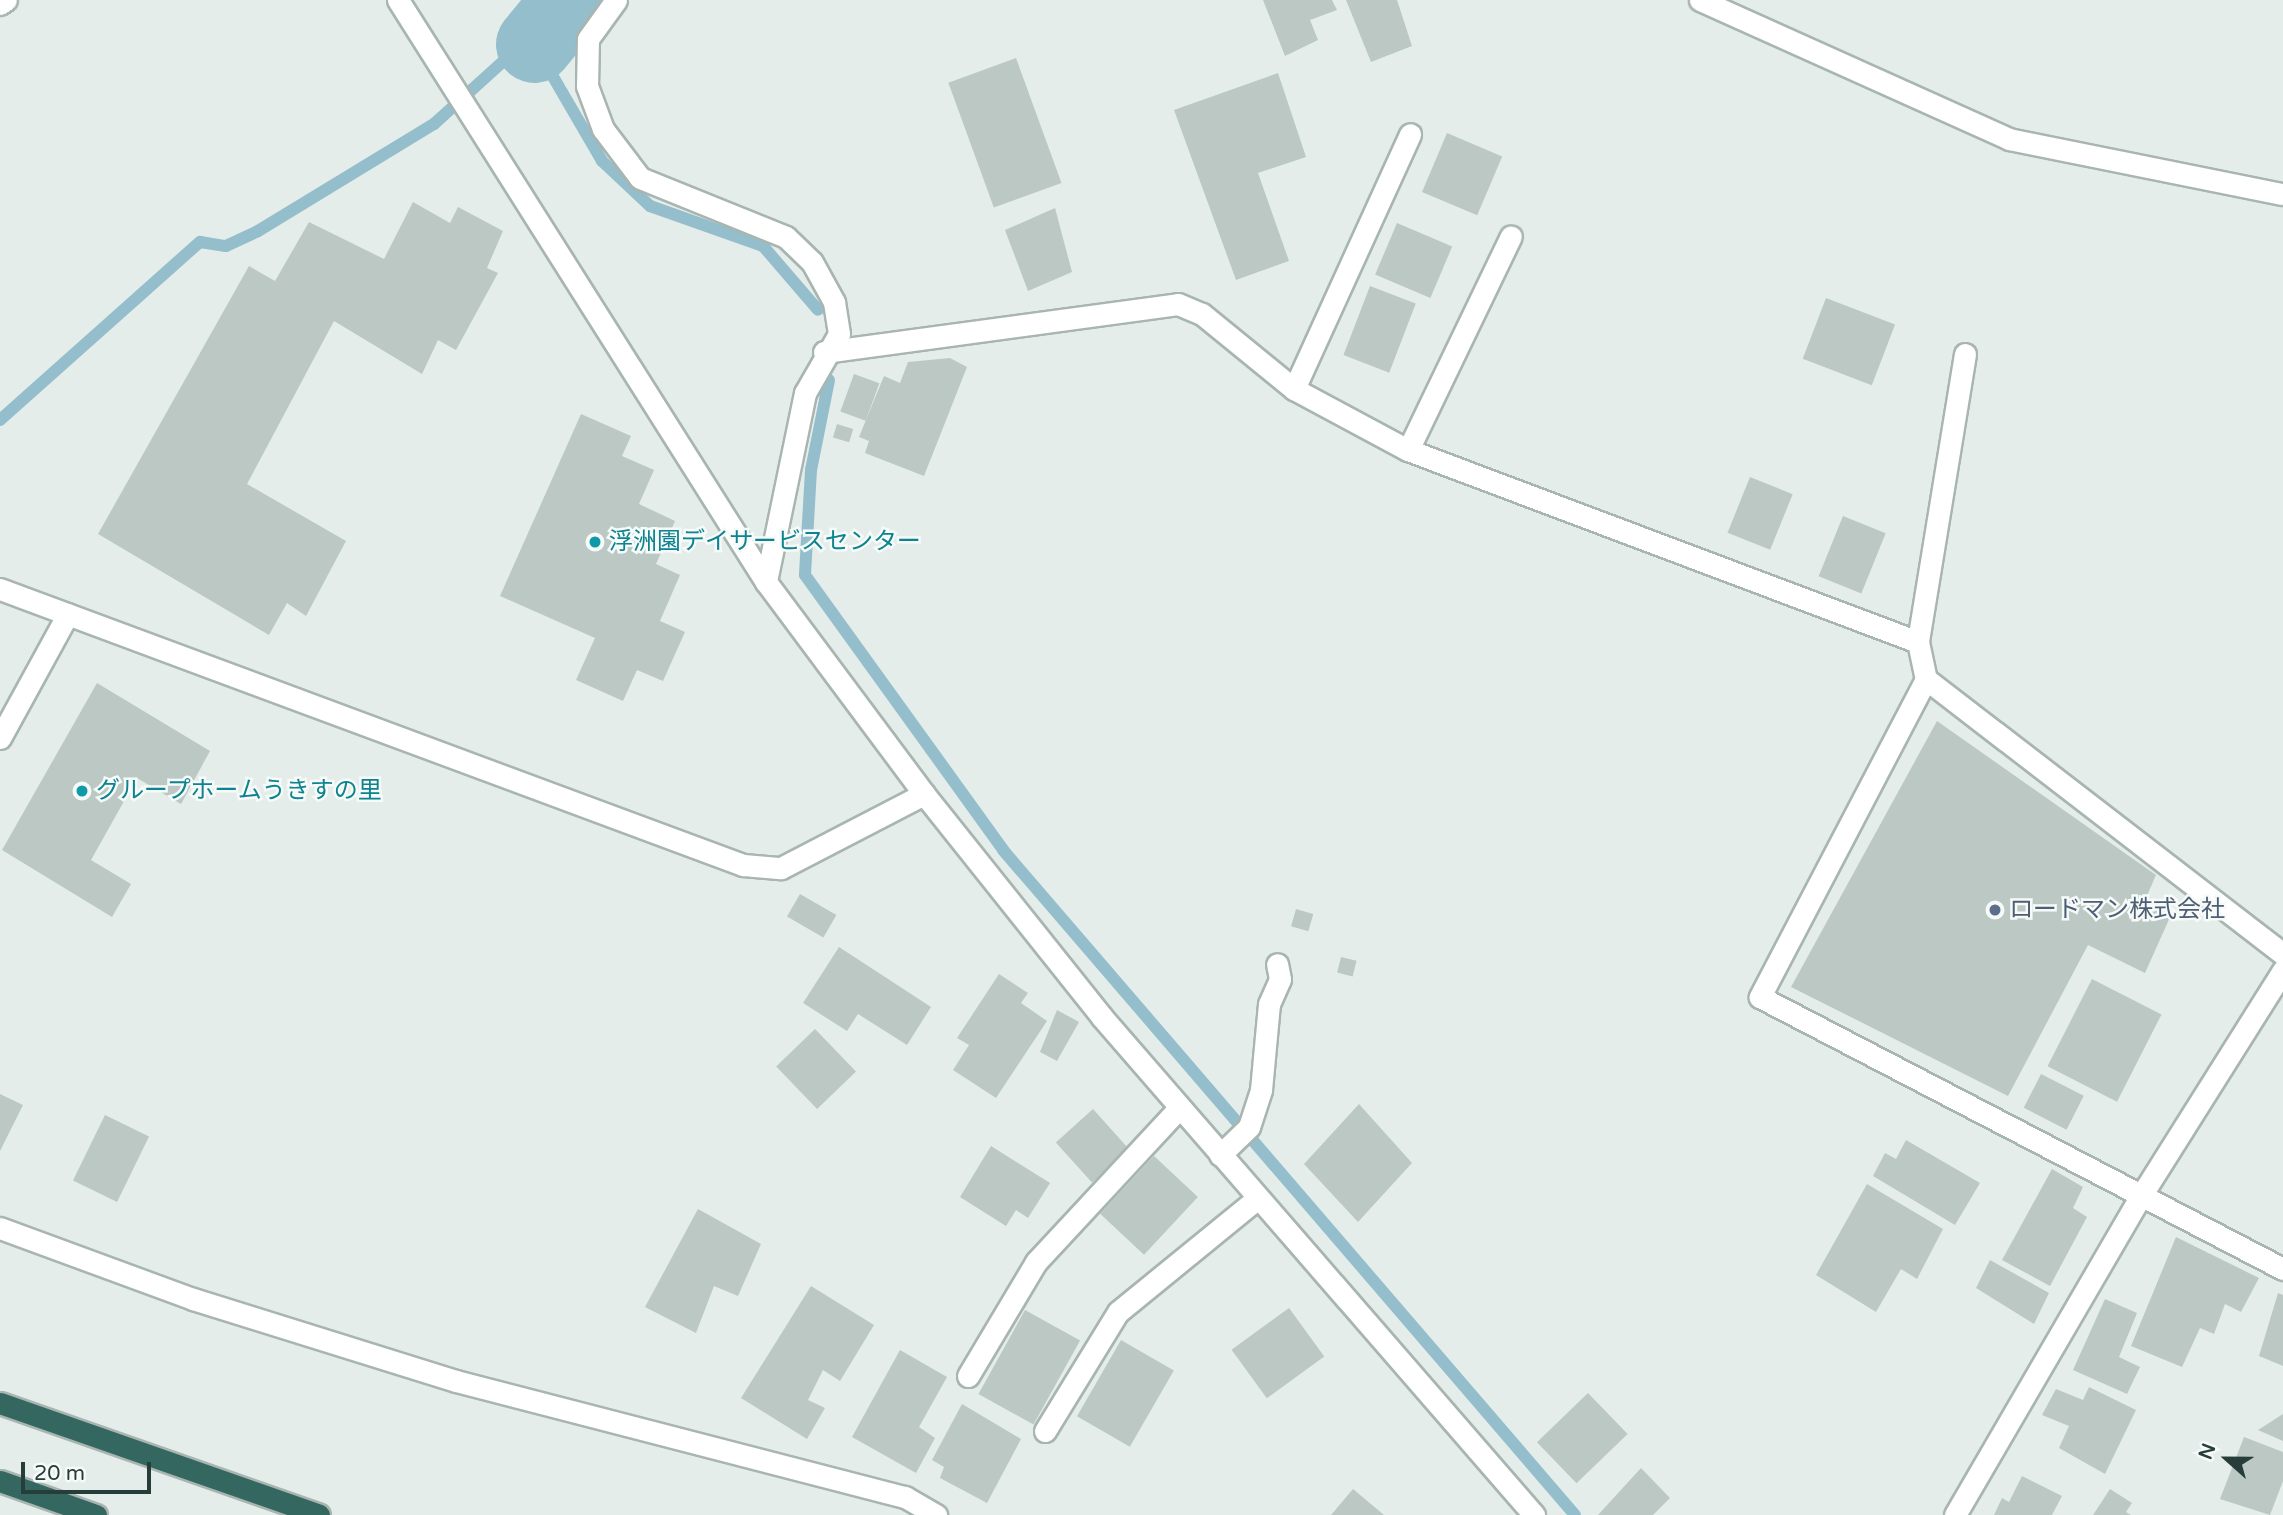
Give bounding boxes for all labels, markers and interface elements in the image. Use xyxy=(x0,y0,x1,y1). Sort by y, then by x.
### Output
place label: 浮洲園デイサービスセンター xyxy=(609,528,921,556)
marker: 浮洲園デイサービスセンター xyxy=(587,534,603,550)
place label: グループホームうきすの里 xyxy=(96,777,384,805)
marker: グループホームうきすの里 xyxy=(74,783,90,799)
place label: ロードマン株式会社 xyxy=(2009,896,2225,924)
marker: ロードマン株式会社 xyxy=(1987,902,2003,918)
north arrow xyxy=(2192,1424,2262,1494)
text: N xyxy=(2194,1440,2220,1463)
scale bar xyxy=(24,1448,154,1492)
text: 20 m xyxy=(34,1461,85,1486)

